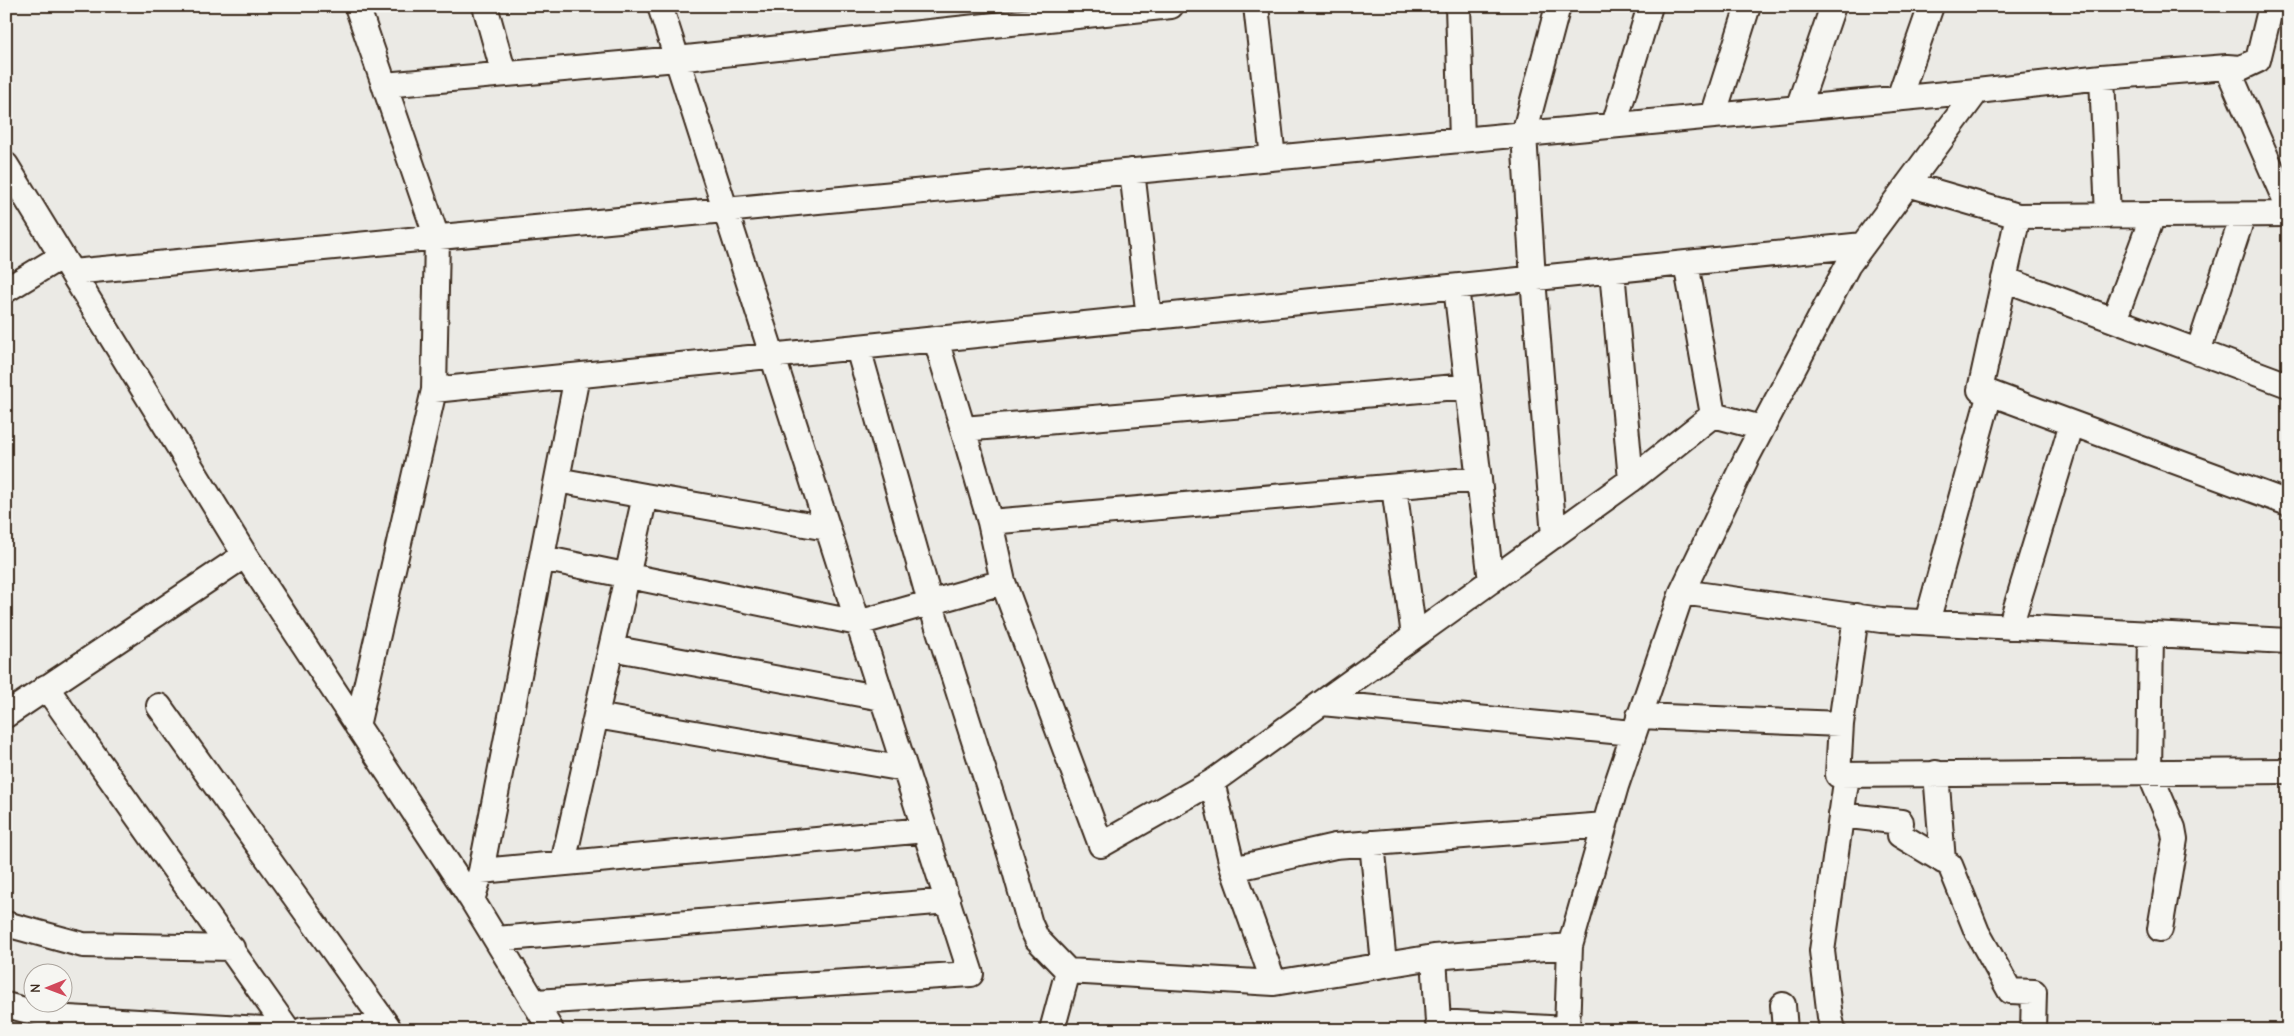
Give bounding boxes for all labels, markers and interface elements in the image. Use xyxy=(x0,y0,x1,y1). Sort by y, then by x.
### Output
north arrow xyxy=(22,964,72,1014)
text: N xyxy=(27,984,44,993)

